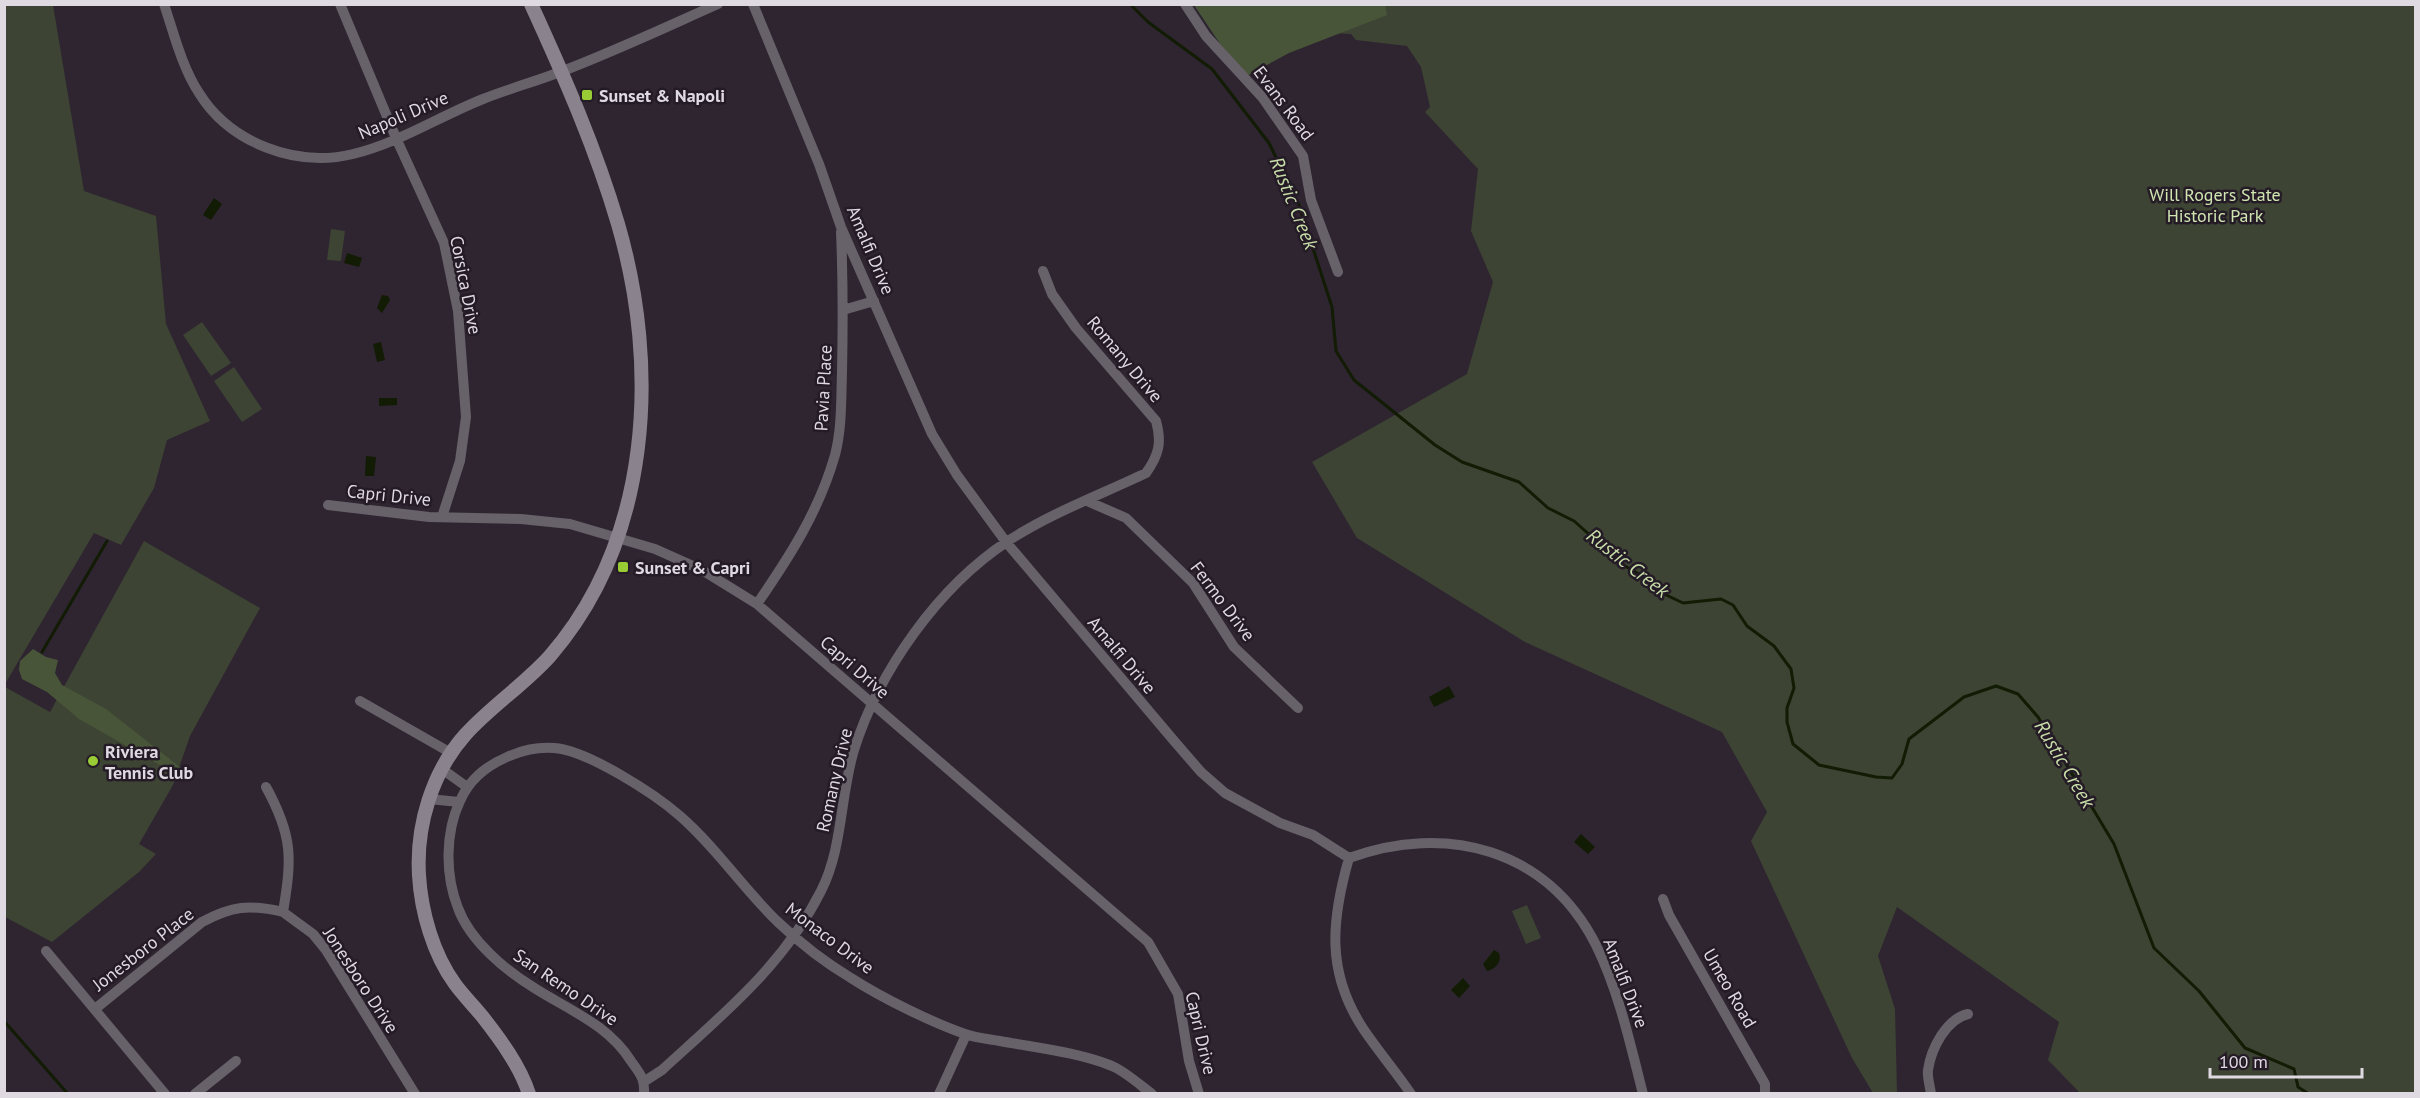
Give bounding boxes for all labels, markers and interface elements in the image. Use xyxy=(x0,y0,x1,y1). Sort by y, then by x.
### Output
street label: Evans Road xyxy=(1248,61,1320,145)
place label: Sunset & Napoli xyxy=(599,84,725,107)
street label: Napoli Drive xyxy=(354,86,452,144)
marker: Sunset & Napoli xyxy=(580,88,594,102)
water label: Rustic Creek xyxy=(1264,153,1325,254)
park label: Will Rogers State Historic Park xyxy=(2149,183,2281,227)
street label: Amalfi Drive xyxy=(842,202,900,298)
street label: Corsica Drive xyxy=(445,234,487,336)
street label: Romany Drive xyxy=(1082,311,1168,407)
street label: Pavia Place xyxy=(809,344,837,432)
street label: Capri Drive xyxy=(346,479,432,511)
water label: Rustic Creek xyxy=(1581,523,1675,604)
place label: Sunset & Capri xyxy=(635,556,750,579)
street label: Fermo Drive xyxy=(1186,557,1260,645)
marker: Sunset & Capri xyxy=(616,560,630,574)
street label: Amalfi Drive xyxy=(1083,612,1161,698)
street label: Capri Drive xyxy=(815,631,895,703)
water label: Rustic Creek xyxy=(2029,715,2102,814)
street label: Romany Drive xyxy=(811,726,857,834)
place label: Riviera Tennis Club xyxy=(105,740,193,784)
marker: Riviera Tennis Club xyxy=(86,754,100,768)
street label: Monaco Drive xyxy=(781,897,879,979)
street label: Jonesboro Place xyxy=(87,902,198,996)
street label: Jonesboro Drive xyxy=(318,922,404,1037)
street label: Amalfi Drive xyxy=(1598,935,1654,1031)
street label: San Remo Drive xyxy=(509,943,623,1031)
street label: Umeo Road xyxy=(1698,944,1762,1032)
street label: Capri Drive xyxy=(1180,989,1222,1077)
scale bar xyxy=(2210,1041,2362,1079)
text: 100 m xyxy=(2219,1050,2268,1073)

